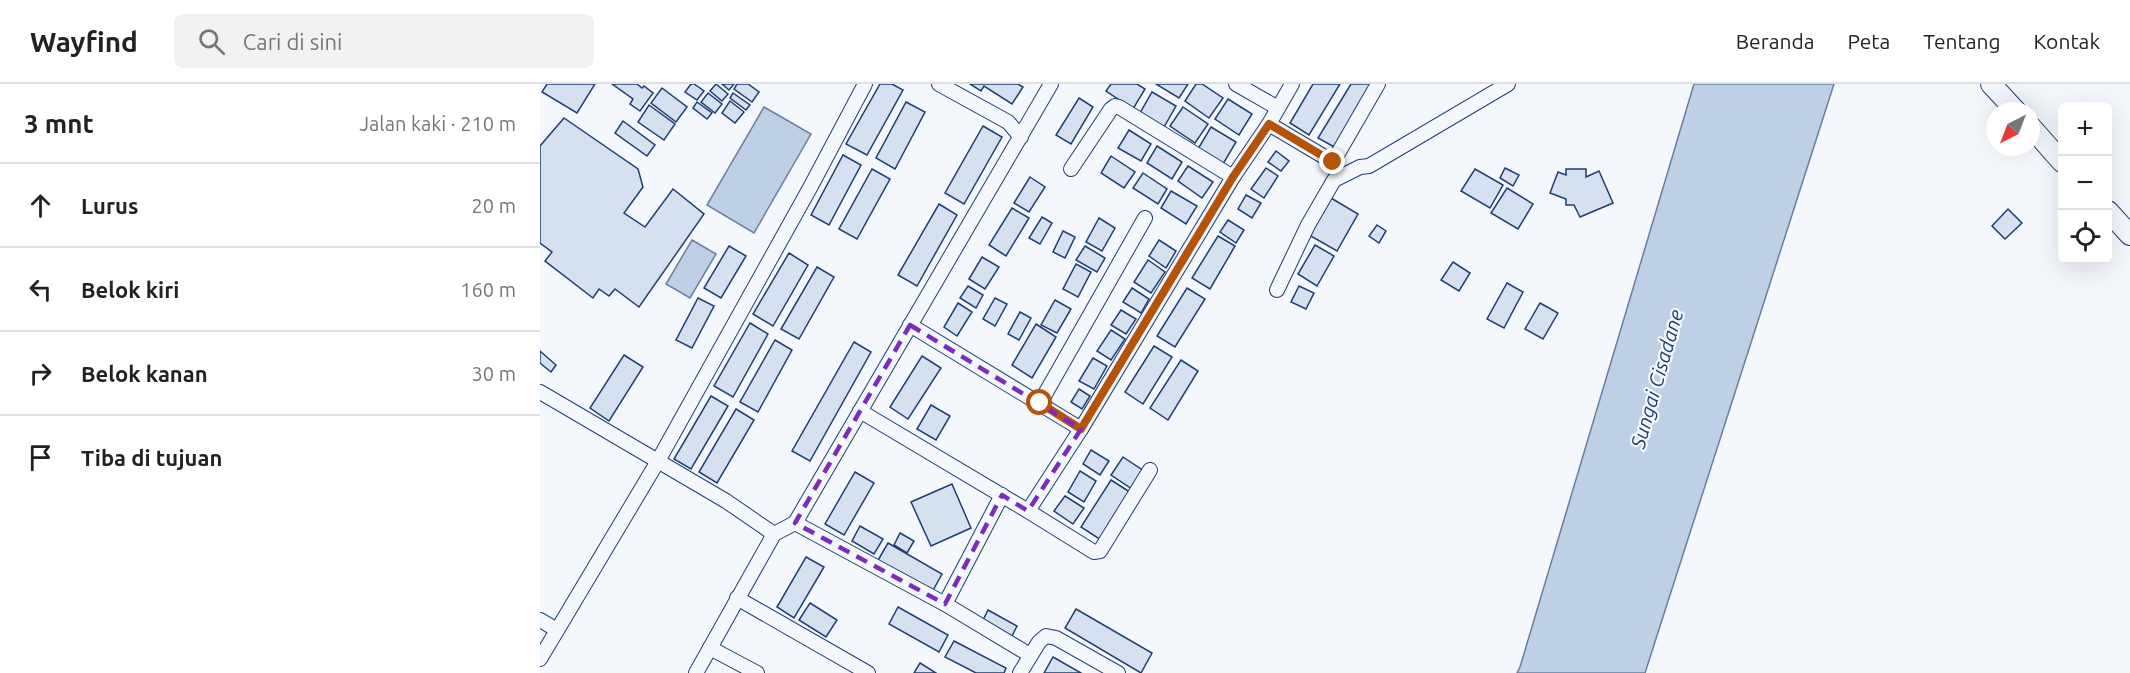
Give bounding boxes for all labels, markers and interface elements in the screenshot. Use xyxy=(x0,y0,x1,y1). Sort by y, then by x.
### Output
search box xyxy=(174,14,594,68)
icon: search xyxy=(195,25,228,58)
text: Wayfind xyxy=(30,26,138,57)
text: Cari di sini xyxy=(243,29,342,54)
text: Beranda xyxy=(1736,29,1815,53)
text: Peta xyxy=(1848,29,1890,53)
text: Tentang xyxy=(1923,29,2001,53)
text: Kontak xyxy=(2034,29,2100,53)
north arrow xyxy=(1986,102,2040,156)
map controls xyxy=(2058,102,2112,264)
button: + xyxy=(2058,102,2112,156)
text: 3 mnt xyxy=(24,109,94,138)
text: Jalan kaki · 210 m xyxy=(359,112,516,135)
route end xyxy=(1319,148,1345,174)
button: − xyxy=(2058,156,2112,210)
icon: ahead xyxy=(24,189,57,222)
text: Lurus xyxy=(81,193,138,218)
text: 20 m xyxy=(472,194,516,217)
button: locate xyxy=(2058,210,2112,264)
icon: left xyxy=(24,273,57,306)
text: Belok kiri xyxy=(81,277,179,302)
text: 160 m xyxy=(460,278,516,301)
water label: Sungai Cisadane xyxy=(1625,307,1687,452)
icon: right xyxy=(24,357,57,390)
text: Belok kanan xyxy=(81,361,208,386)
text: 30 m xyxy=(472,362,516,385)
route start xyxy=(1026,389,1052,415)
icon: arrive xyxy=(24,441,57,474)
text: Tiba di tujuan xyxy=(81,445,222,470)

